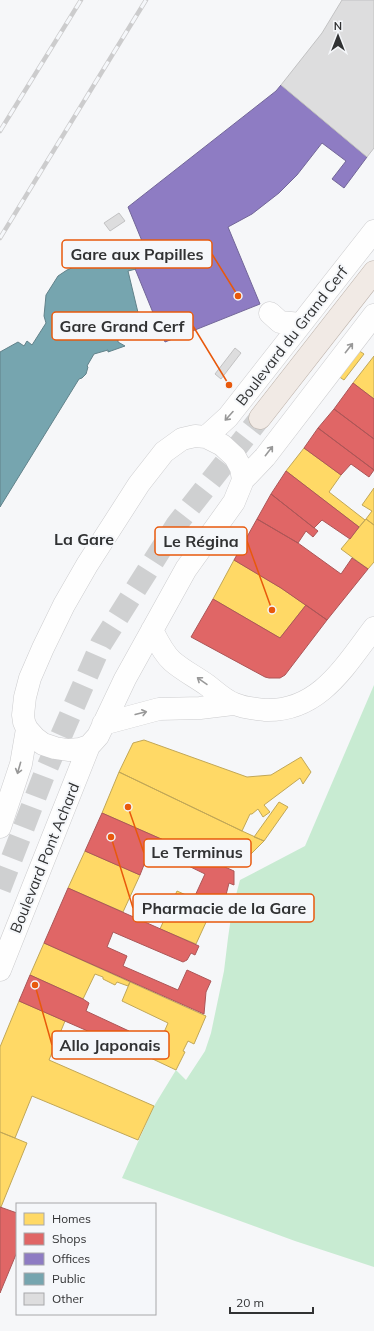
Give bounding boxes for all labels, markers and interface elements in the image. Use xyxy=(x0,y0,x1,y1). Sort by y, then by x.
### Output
north arrow xyxy=(318,16,358,56)
text: N xyxy=(334,19,342,33)
callout: Gare aux Papilles xyxy=(62,240,212,268)
text: Gare aux Papilles xyxy=(70,244,204,264)
street label: Boulevard du Grand Cerf xyxy=(231,262,352,409)
callout: Gare Grand Cerf xyxy=(52,312,193,340)
text: Gare Grand Cerf xyxy=(60,316,185,336)
one-way arrow xyxy=(345,343,353,354)
one-way arrow xyxy=(225,410,234,421)
one-way arrow xyxy=(265,445,274,456)
callout: Le Régina xyxy=(155,527,247,555)
district label: La Gare xyxy=(54,529,114,549)
text: Le Régina xyxy=(163,531,239,551)
one-way arrow xyxy=(196,677,207,685)
one-way arrow xyxy=(134,709,147,716)
one-way arrow xyxy=(15,761,22,774)
street label: Boulevard Pont Achard xyxy=(6,780,83,936)
callout: Le Terminus xyxy=(144,839,251,867)
text: Le Terminus xyxy=(151,842,243,862)
callout: Pharmacie de la Gare xyxy=(133,894,314,922)
text: Pharmacie de la Gare xyxy=(142,898,306,918)
callout: Allo Japonais xyxy=(52,1031,169,1059)
text: Allo Japonais xyxy=(59,1035,161,1055)
legend xyxy=(16,1203,156,1315)
text: Homes xyxy=(52,1211,91,1226)
text: Shops xyxy=(52,1231,87,1246)
text: Offices xyxy=(52,1251,90,1266)
text: Public xyxy=(52,1271,86,1286)
scale bar xyxy=(230,1289,313,1315)
text: Other xyxy=(52,1291,84,1306)
text: 20 m xyxy=(236,1295,264,1310)

